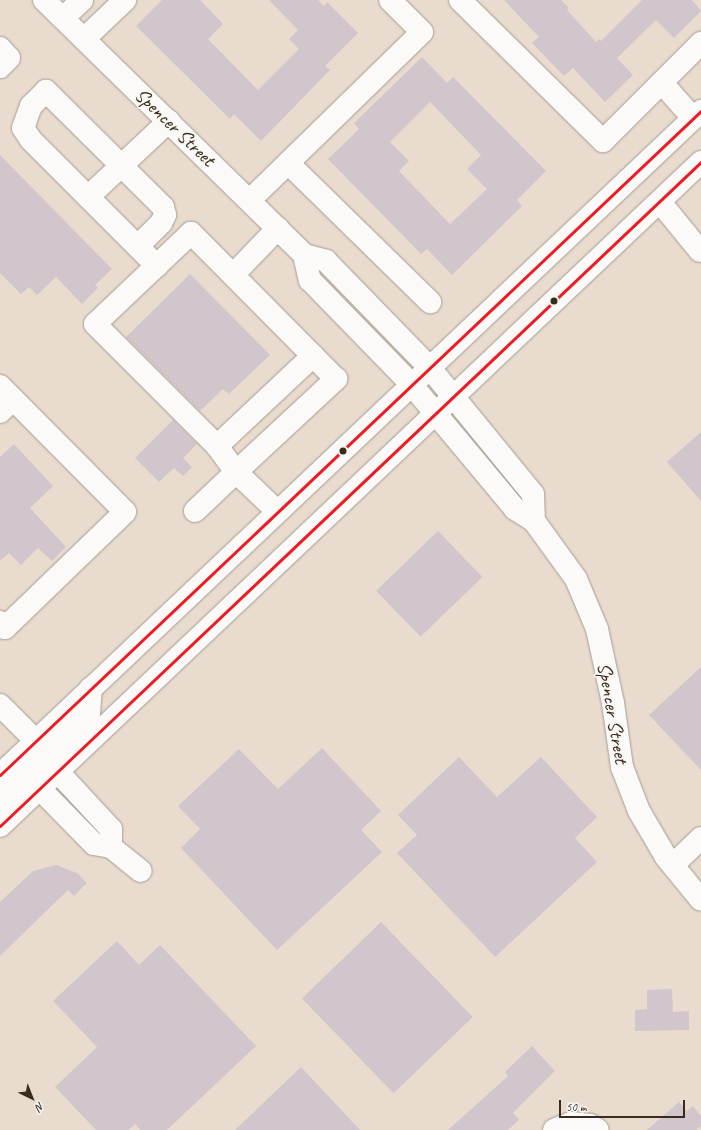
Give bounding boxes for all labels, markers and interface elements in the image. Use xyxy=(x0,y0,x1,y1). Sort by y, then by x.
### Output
street label: Spencer Street xyxy=(130,83,220,171)
unlabelled marker xyxy=(549,296,559,306)
unlabelled marker xyxy=(338,446,348,456)
street label: Spencer Street xyxy=(592,661,634,765)
north arrow xyxy=(12,1078,52,1118)
scale bar xyxy=(561,1092,687,1118)
text: N xyxy=(33,1099,47,1114)
text: 50 m xyxy=(566,1099,586,1115)

